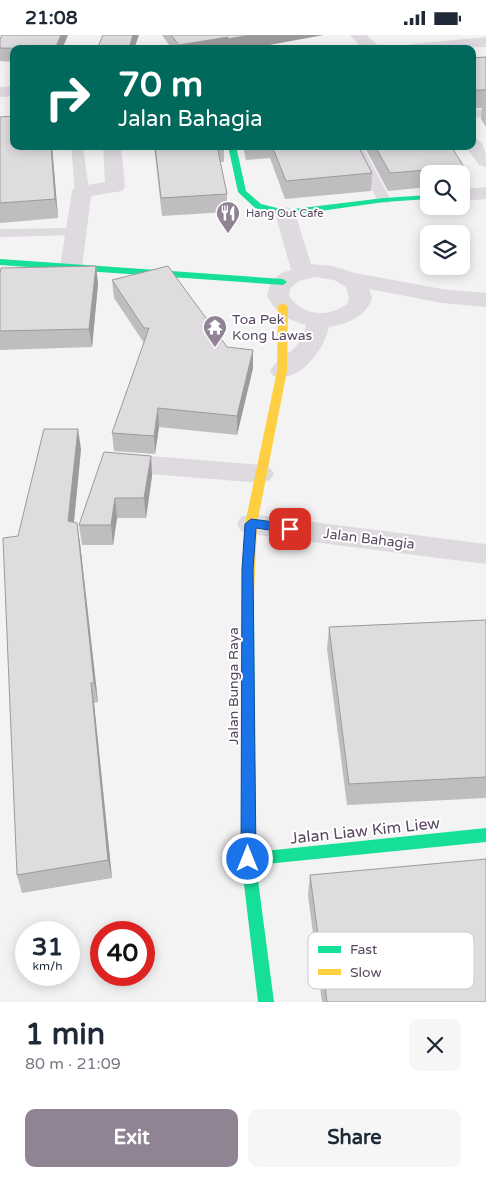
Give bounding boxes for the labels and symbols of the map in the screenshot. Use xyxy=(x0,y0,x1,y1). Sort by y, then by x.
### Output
restaurant icon: Hang Out Cafe xyxy=(215,200,241,234)
place label: Hang Out Cafe xyxy=(246,207,323,220)
place label: Toa Pek Kong Lawas xyxy=(232,311,313,344)
temple icon: Toa Pek Kong Lawas xyxy=(202,314,228,348)
pin xyxy=(269,508,311,550)
street label: Jalan Bahagia xyxy=(322,525,416,553)
street label: Jalan Bunga Raya xyxy=(225,627,242,745)
street label: Jalan Liaw Kim Liew xyxy=(289,813,441,849)
position arrow xyxy=(221,832,273,884)
speed limit sign: 40 xyxy=(90,921,155,986)
legend xyxy=(308,932,474,989)
text: Fast xyxy=(350,941,378,958)
text: Slow xyxy=(350,964,382,981)

